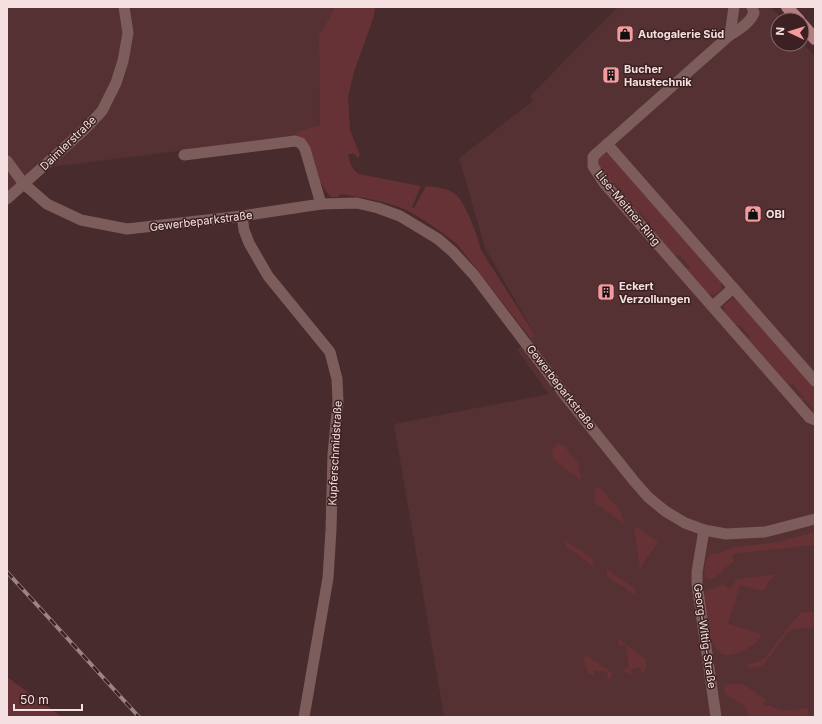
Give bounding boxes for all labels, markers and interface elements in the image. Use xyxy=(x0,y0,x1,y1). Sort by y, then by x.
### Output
north arrow xyxy=(770,12,810,52)
shop icon: Autogalerie Süd xyxy=(615,24,635,44)
place label: Autogalerie Süd xyxy=(638,27,724,41)
text: N xyxy=(773,27,787,36)
place label: Bucher Haustechnik xyxy=(624,62,692,89)
building icon: Bucher Haustechnik xyxy=(601,65,621,85)
street label: Daimlerstraße xyxy=(37,113,99,173)
street label: Lise-Meitner-Ring xyxy=(593,168,663,248)
shop icon: OBI xyxy=(743,204,763,224)
place label: OBI xyxy=(766,207,785,221)
street label: Gewerbeparkstraße xyxy=(149,208,253,234)
place label: Eckert Verzollungen xyxy=(619,279,691,306)
building icon: Eckert Verzollungen xyxy=(596,282,616,302)
street label: Gewerbeparkstraße xyxy=(524,342,598,432)
street label: Kupferschmidstraße xyxy=(325,400,345,506)
street label: Georg-Wittig-Straße xyxy=(691,583,719,689)
scale bar xyxy=(14,686,82,712)
text: 50 m xyxy=(20,692,49,707)

